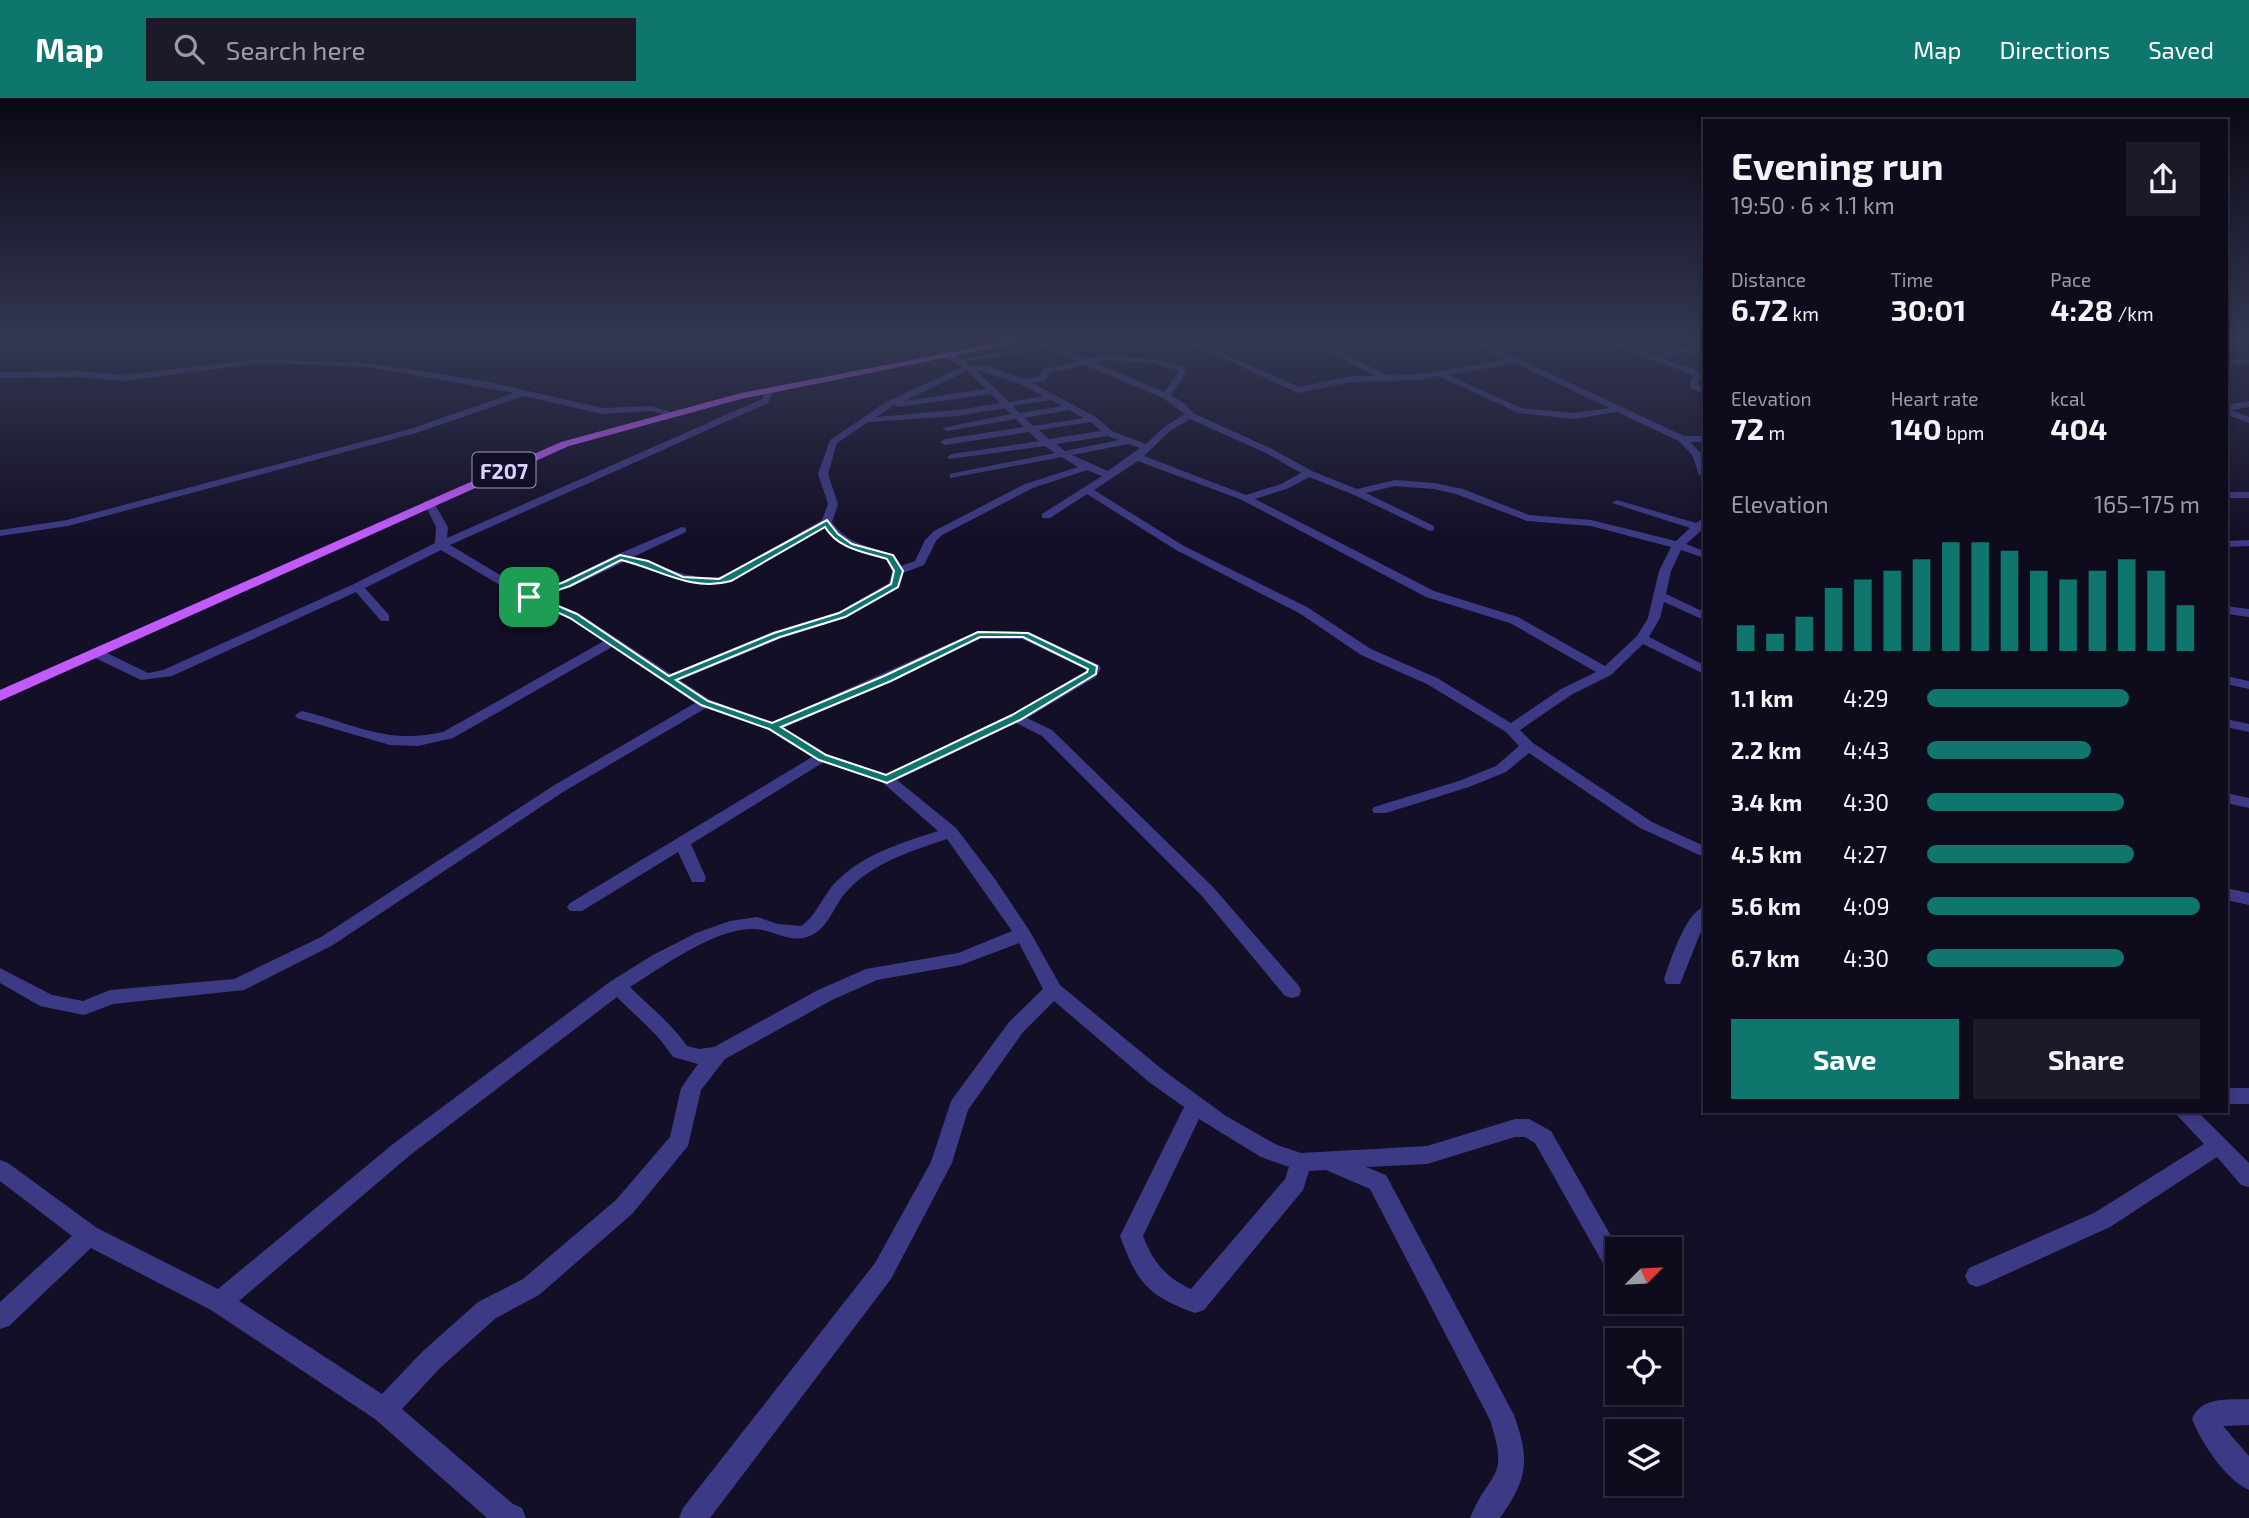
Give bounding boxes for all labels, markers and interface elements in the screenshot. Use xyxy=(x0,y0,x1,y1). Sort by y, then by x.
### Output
search box xyxy=(146,18,636,81)
text: Map xyxy=(35,29,104,69)
icon: search xyxy=(170,30,208,68)
text: Search here xyxy=(226,34,365,65)
text: Map xyxy=(1913,35,1961,64)
text: Directions xyxy=(1999,35,2110,64)
text: Saved xyxy=(2148,35,2214,64)
text: Evening run xyxy=(1731,142,1944,188)
button: share xyxy=(2126,142,2200,216)
text: 19:50 · 6 × 1.1 km xyxy=(1731,191,1895,219)
text: Distance xyxy=(1731,268,1806,291)
text: Time xyxy=(1891,268,1933,291)
text: Pace xyxy=(2050,268,2091,291)
text: 6.72 xyxy=(1731,291,1788,327)
text: 30:01 xyxy=(1891,291,1966,327)
text: 4:28 xyxy=(2050,291,2113,327)
text: km xyxy=(1788,302,1819,325)
text: /km xyxy=(2113,302,2154,325)
text: Elevation xyxy=(1731,387,1812,410)
text: Heart rate xyxy=(1891,387,1979,410)
text: kcal xyxy=(2050,387,2085,410)
text: 72 xyxy=(1731,410,1764,446)
text: 140 xyxy=(1891,410,1942,446)
text: 404 xyxy=(2050,410,2107,446)
text: m xyxy=(1764,421,1785,444)
text: bpm xyxy=(1942,421,1984,444)
road number: F207 xyxy=(472,452,536,488)
text: Elevation xyxy=(1731,490,1829,518)
text: 165–175 m xyxy=(2094,490,2200,518)
pin xyxy=(499,567,559,627)
icon: arrive xyxy=(510,578,548,616)
text: 1.1 km xyxy=(1731,684,1794,712)
text: 4:29 xyxy=(1843,684,1889,712)
text: 2.2 km xyxy=(1731,736,1801,764)
text: 4:43 xyxy=(1843,736,1890,764)
text: 3.4 km xyxy=(1731,788,1802,816)
text: 4:30 xyxy=(1843,788,1889,816)
text: 4.5 km xyxy=(1731,840,1802,868)
text: 4:27 xyxy=(1843,840,1887,868)
text: 5.6 km xyxy=(1731,892,1801,920)
text: 4:09 xyxy=(1843,892,1890,920)
text: 6.7 km xyxy=(1731,944,1800,972)
text: 4:30 xyxy=(1843,944,1889,972)
button: Save xyxy=(1731,1019,1959,1099)
button: Share xyxy=(1973,1019,2200,1099)
north arrow xyxy=(1605,1237,1682,1314)
map controls xyxy=(1605,1237,1682,1496)
button: locate xyxy=(1605,1328,1682,1405)
button: layers xyxy=(1605,1419,1682,1496)

